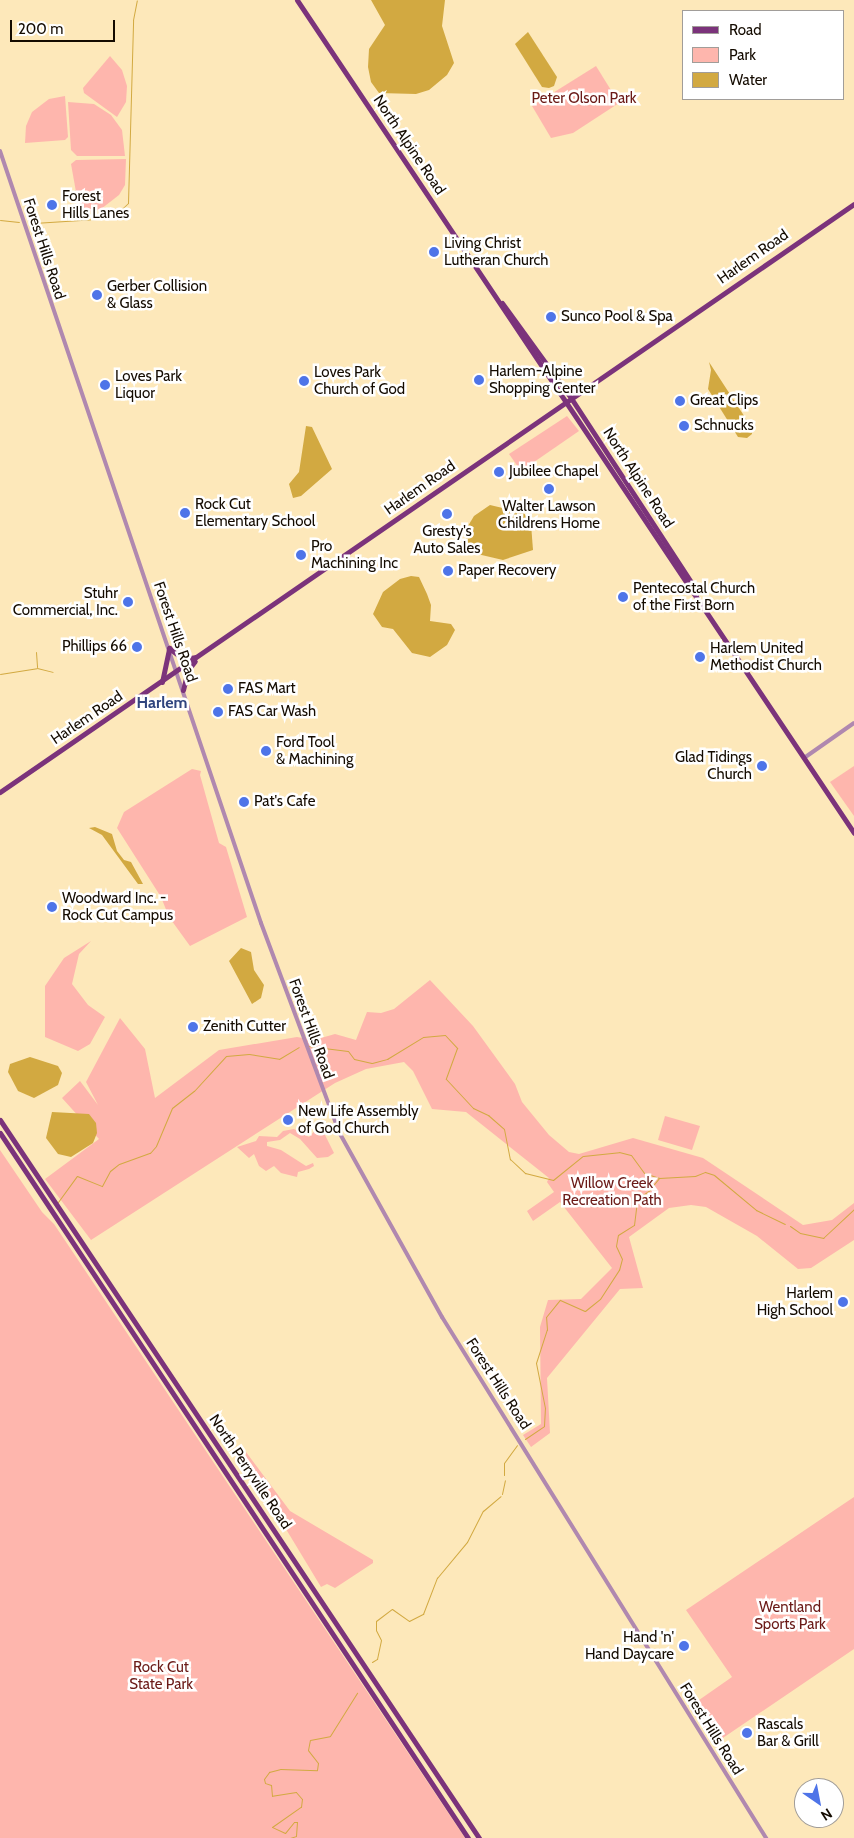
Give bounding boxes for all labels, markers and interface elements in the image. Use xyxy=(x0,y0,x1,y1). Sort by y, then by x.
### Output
scale bar xyxy=(12,10,118,42)
legend xyxy=(682,10,844,100)
text: 200 m xyxy=(18,20,63,38)
text: Road xyxy=(729,21,762,39)
text: Park xyxy=(729,46,756,64)
text: Water xyxy=(729,71,767,89)
park label: Peter Olson Park xyxy=(531,90,637,108)
street label: North Alpine Road xyxy=(369,92,449,198)
place label: Forest Hills Lanes xyxy=(62,187,129,222)
street label: Forest Hills Road xyxy=(19,196,69,302)
marker: Forest Hills Lanes xyxy=(46,199,58,211)
street label: Harlem Road xyxy=(714,226,792,288)
place label: Living Christ Lutheran Church xyxy=(444,234,548,269)
marker: Living Christ Lutheran Church xyxy=(428,246,440,258)
place label: Gerber Collision & Glass xyxy=(107,277,207,312)
marker: Gerber Collision & Glass xyxy=(91,289,103,301)
place label: Sunco Pool & Spa xyxy=(561,308,673,326)
marker: Sunco Pool & Spa xyxy=(545,311,557,323)
place label: Harlem-Alpine Shopping Center xyxy=(489,362,596,397)
place label: Loves Park Church of God xyxy=(314,363,405,398)
place label: Loves Park Liquor xyxy=(115,367,182,402)
marker: Harlem-Alpine Shopping Center xyxy=(473,374,485,386)
marker: Loves Park Church of God xyxy=(298,375,310,387)
marker: Loves Park Liquor xyxy=(99,379,111,391)
place label: Great Clips xyxy=(690,392,758,410)
marker: Great Clips xyxy=(674,395,686,407)
place label: Schnucks xyxy=(694,417,754,435)
marker: Schnucks xyxy=(678,420,690,432)
street label: North Alpine Road xyxy=(599,424,677,532)
street label: Harlem Road xyxy=(381,457,459,519)
place label: Jubilee Chapel xyxy=(509,463,598,481)
marker: Jubilee Chapel xyxy=(493,466,505,478)
marker: Walter Lawson Childrens Home xyxy=(543,483,555,495)
place label: Rock Cut Elementary School xyxy=(195,495,315,530)
place label: Walter Lawson Childrens Home xyxy=(498,497,600,532)
marker: Rock Cut Elementary School xyxy=(179,507,191,519)
marker: Gresty's Auto Sales xyxy=(441,508,453,520)
place label: Gresty's Auto Sales xyxy=(414,522,480,557)
place label: Pro Machining Inc xyxy=(311,537,398,572)
marker: Pro Machining Inc xyxy=(295,549,307,561)
place label: Paper Recovery xyxy=(458,562,556,580)
marker: Paper Recovery xyxy=(442,565,454,577)
street label: Forest Hills Road xyxy=(149,579,201,685)
place label: Pentecostal Church of the First Born xyxy=(633,579,755,614)
place label: Stuhr Commercial, Inc. xyxy=(13,584,118,619)
marker: Pentecostal Church of the First Born xyxy=(617,591,629,603)
marker: Stuhr Commercial, Inc. xyxy=(122,596,134,608)
place label: Phillips 66 xyxy=(62,638,127,656)
place label: Harlem United Methodist Church xyxy=(710,639,822,674)
marker: Phillips 66 xyxy=(131,641,143,653)
marker: Harlem United Methodist Church xyxy=(694,651,706,663)
place label: FAS Mart xyxy=(238,680,296,698)
marker: FAS Mart xyxy=(222,683,234,695)
street label: Harlem Road xyxy=(48,687,126,749)
district label: Harlem xyxy=(136,693,188,713)
place label: FAS Car Wash xyxy=(228,703,316,721)
marker: FAS Car Wash xyxy=(212,706,224,718)
place label: Ford Tool & Machining xyxy=(276,733,353,768)
marker: Ford Tool & Machining xyxy=(260,745,272,757)
place label: Glad Tidings Church xyxy=(675,748,752,783)
marker: Glad Tidings Church xyxy=(756,760,768,772)
place label: Pat's Cafe xyxy=(254,793,315,811)
marker: Pat's Cafe xyxy=(238,796,250,808)
place label: Woodward Inc. - Rock Cut Campus xyxy=(62,889,173,924)
marker: Woodward Inc. - Rock Cut Campus xyxy=(46,901,58,913)
street label: Forest Hills Road xyxy=(285,977,337,1081)
place label: Zenith Cutter xyxy=(203,1018,286,1036)
marker: Zenith Cutter xyxy=(187,1021,199,1033)
place label: New Life Assembly of God Church xyxy=(298,1102,419,1137)
marker: New Life Assembly of God Church xyxy=(282,1114,294,1126)
park label: Willow Creek Recreation Path xyxy=(562,1174,662,1209)
place label: Harlem High School xyxy=(757,1284,833,1319)
marker: Harlem High School xyxy=(837,1296,849,1308)
street label: Forest Hills Road xyxy=(462,1335,534,1433)
street label: North Perryville Road xyxy=(205,1411,295,1533)
park label: Wentland Sports Park xyxy=(754,1598,826,1633)
place label: Hand 'n' Hand Daycare xyxy=(585,1628,674,1663)
marker: Hand 'n' Hand Daycare xyxy=(678,1640,690,1652)
park label: Rock Cut State Park xyxy=(129,1658,193,1693)
street label: Forest Hills Road xyxy=(676,1680,746,1778)
place label: Rascals Bar & Grill xyxy=(757,1715,819,1750)
marker: Rascals Bar & Grill xyxy=(741,1727,753,1739)
north arrow xyxy=(794,1778,844,1828)
text: N xyxy=(818,1804,836,1825)

